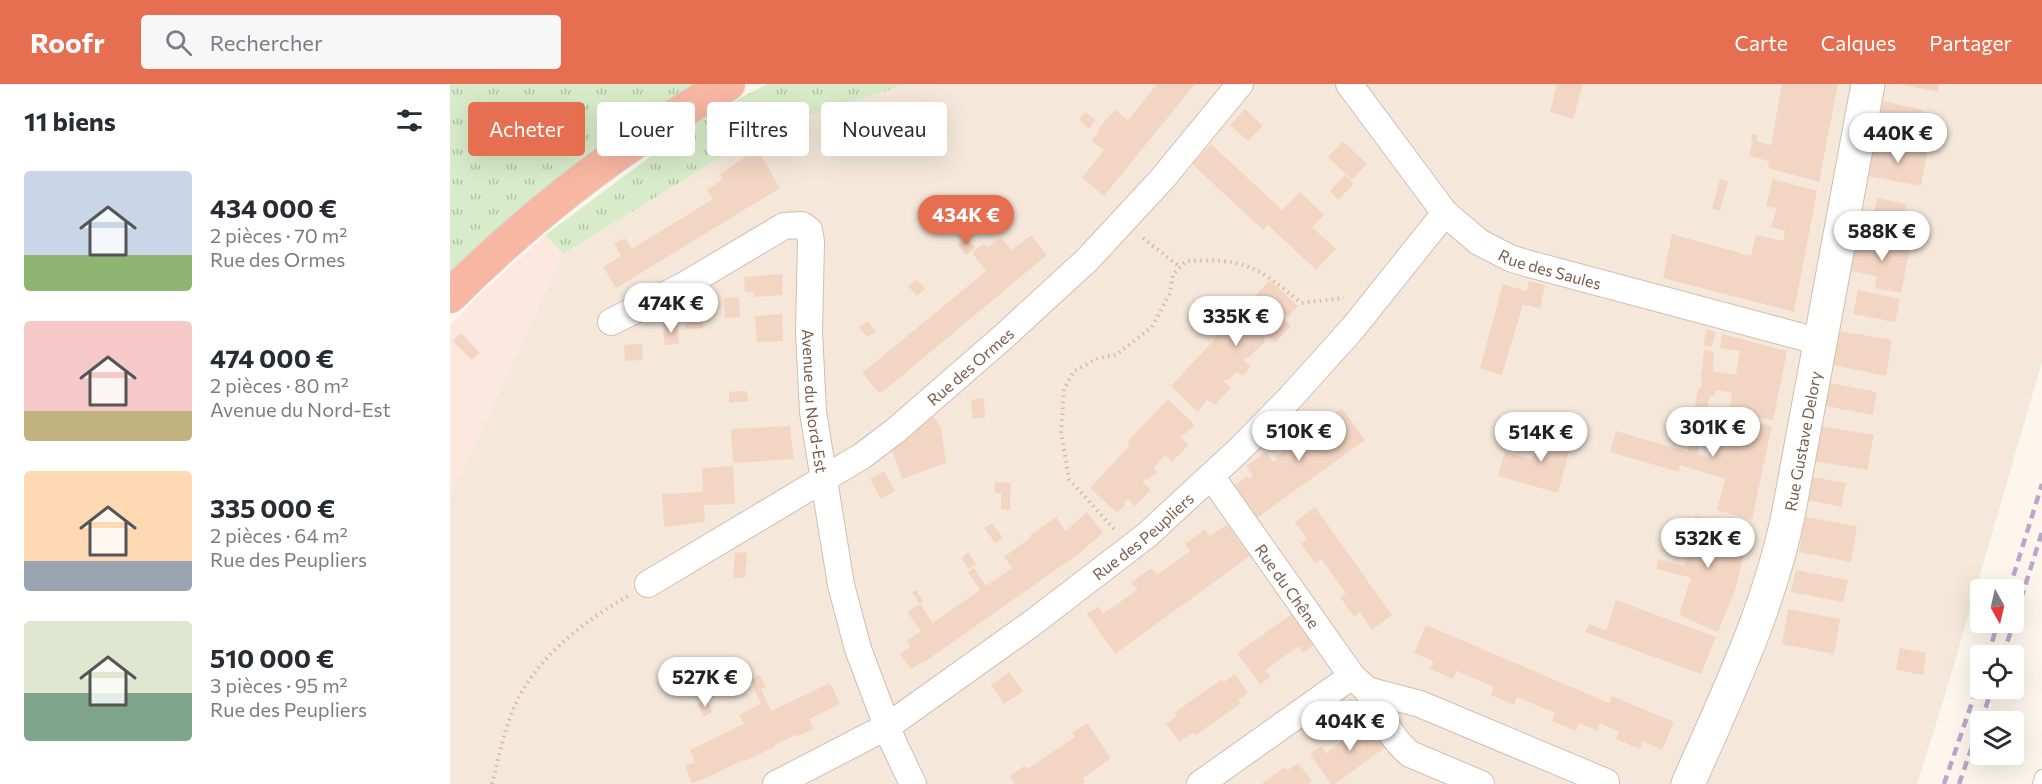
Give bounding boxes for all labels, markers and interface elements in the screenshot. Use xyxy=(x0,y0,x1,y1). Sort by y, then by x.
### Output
search box xyxy=(141,15,561,69)
text: Roofr xyxy=(30,25,105,59)
icon: search xyxy=(162,26,195,59)
text: Rechercher xyxy=(210,29,323,56)
text: Carte xyxy=(1735,30,1788,55)
text: Calques xyxy=(1821,30,1896,55)
text: Partager xyxy=(1929,30,2012,55)
chip: Acheter xyxy=(468,102,585,156)
chip: Louer xyxy=(597,102,695,156)
chip: Filtres xyxy=(707,102,809,156)
chip: Nouveau xyxy=(821,102,947,156)
icon: filters xyxy=(393,104,426,137)
text: 11 biens xyxy=(24,105,116,136)
pin: 440K € xyxy=(1849,113,1947,164)
text: 440K € xyxy=(1863,120,1933,144)
text: 434 000 € xyxy=(210,192,337,223)
icon: home xyxy=(72,195,144,267)
pin: 434K € xyxy=(917,195,1015,246)
text: 434K € xyxy=(932,202,1000,226)
pin: 588K € xyxy=(1833,211,1931,262)
text: 588K € xyxy=(1848,218,1916,242)
text: 2 pièces · 70 m² xyxy=(210,223,347,247)
street label: Rue des Saules xyxy=(1496,244,1604,292)
text: Rue des Ormes xyxy=(210,247,345,271)
pin: 474K € xyxy=(622,283,720,334)
text: 474K € xyxy=(638,290,704,314)
pin: 335K € xyxy=(1187,296,1285,347)
text: 335K € xyxy=(1203,303,1269,327)
street label: Rue des Ormes xyxy=(923,323,1017,409)
street label: Avenue du Nord-Est xyxy=(799,328,832,475)
text: 474 000 € xyxy=(210,342,334,373)
icon: home xyxy=(72,345,144,417)
street label: Rue Gustave Delory xyxy=(1780,369,1824,512)
text: 2 pièces · 80 m² xyxy=(210,373,349,397)
text: Avenue du Nord-Est xyxy=(210,397,391,421)
pin: 301K € xyxy=(1664,407,1762,458)
pin: 510K € xyxy=(1250,411,1348,462)
pin: 514K € xyxy=(1492,412,1590,463)
text: 301K € xyxy=(1680,414,1746,438)
text: 510K € xyxy=(1266,418,1332,442)
text: 514K € xyxy=(1509,419,1573,443)
street label: Rue des Peupliers xyxy=(1088,488,1197,583)
text: 335 000 € xyxy=(210,492,335,523)
icon: home xyxy=(72,495,144,567)
pin: 532K € xyxy=(1659,518,1757,569)
text: 2 pièces · 64 m² xyxy=(210,523,348,547)
text: 532K € xyxy=(1675,525,1741,549)
street label: Rue du Chêne xyxy=(1252,540,1324,631)
text: Rue des Peupliers xyxy=(210,547,367,571)
north arrow xyxy=(1970,579,2024,633)
map controls xyxy=(1970,579,2024,765)
text: 510 000 € xyxy=(210,642,334,673)
icon: home xyxy=(72,645,144,717)
button: locate xyxy=(1970,645,2024,699)
pin: 527K € xyxy=(656,657,754,708)
text: 527K € xyxy=(672,664,738,688)
text: 3 pièces · 95 m² xyxy=(210,673,348,697)
text: Rue des Peupliers xyxy=(210,697,367,721)
pin: 404K € xyxy=(1301,701,1399,752)
text: 404K € xyxy=(1315,708,1385,732)
button: layers xyxy=(1970,711,2024,765)

